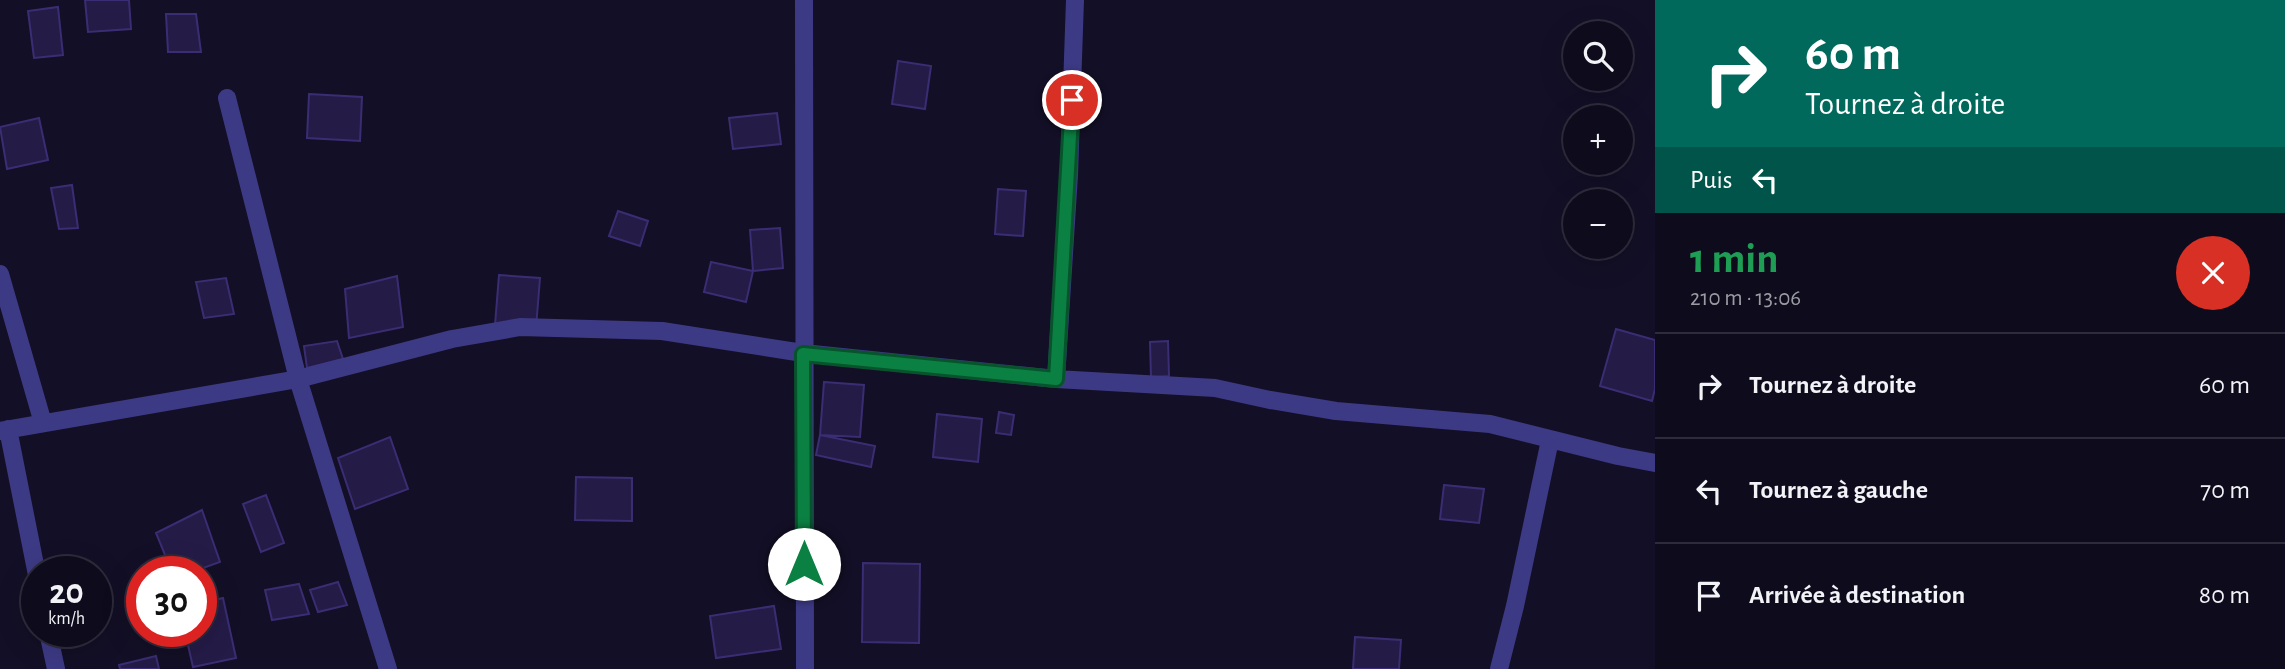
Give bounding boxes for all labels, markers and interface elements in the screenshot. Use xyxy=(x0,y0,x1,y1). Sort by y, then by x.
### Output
map controls xyxy=(1563,21,1633,259)
button: search xyxy=(1563,21,1633,91)
icon: right xyxy=(1690,28,1781,119)
text: 60 m xyxy=(1805,30,1901,79)
pin xyxy=(1042,70,1102,130)
icon: arrive xyxy=(1053,81,1091,119)
text: Tournez à droite xyxy=(1805,88,2005,120)
button: + xyxy=(1563,105,1633,175)
icon: left xyxy=(1746,161,1784,199)
text: Puis xyxy=(1690,167,1732,193)
button: − xyxy=(1563,189,1633,259)
button: close xyxy=(2176,236,2250,310)
text: 1 min xyxy=(1690,238,1779,280)
text: 210 m · 13:06 xyxy=(1690,287,1801,310)
icon: right xyxy=(1690,367,1728,405)
text: Tournez à droite xyxy=(1749,372,1916,398)
text: 60 m xyxy=(2199,372,2250,398)
icon: left xyxy=(1690,472,1728,510)
text: Tournez à gauche xyxy=(1749,477,1928,503)
text: 70 m xyxy=(2200,477,2250,503)
position arrow xyxy=(767,527,841,601)
speed limit sign: 30 xyxy=(126,556,217,647)
text: 20 xyxy=(49,575,84,610)
icon: arrive xyxy=(1690,577,1728,615)
text: Arrivée à destination xyxy=(1749,582,1965,608)
text: 80 m xyxy=(2199,582,2250,608)
text: km/h xyxy=(48,610,85,628)

